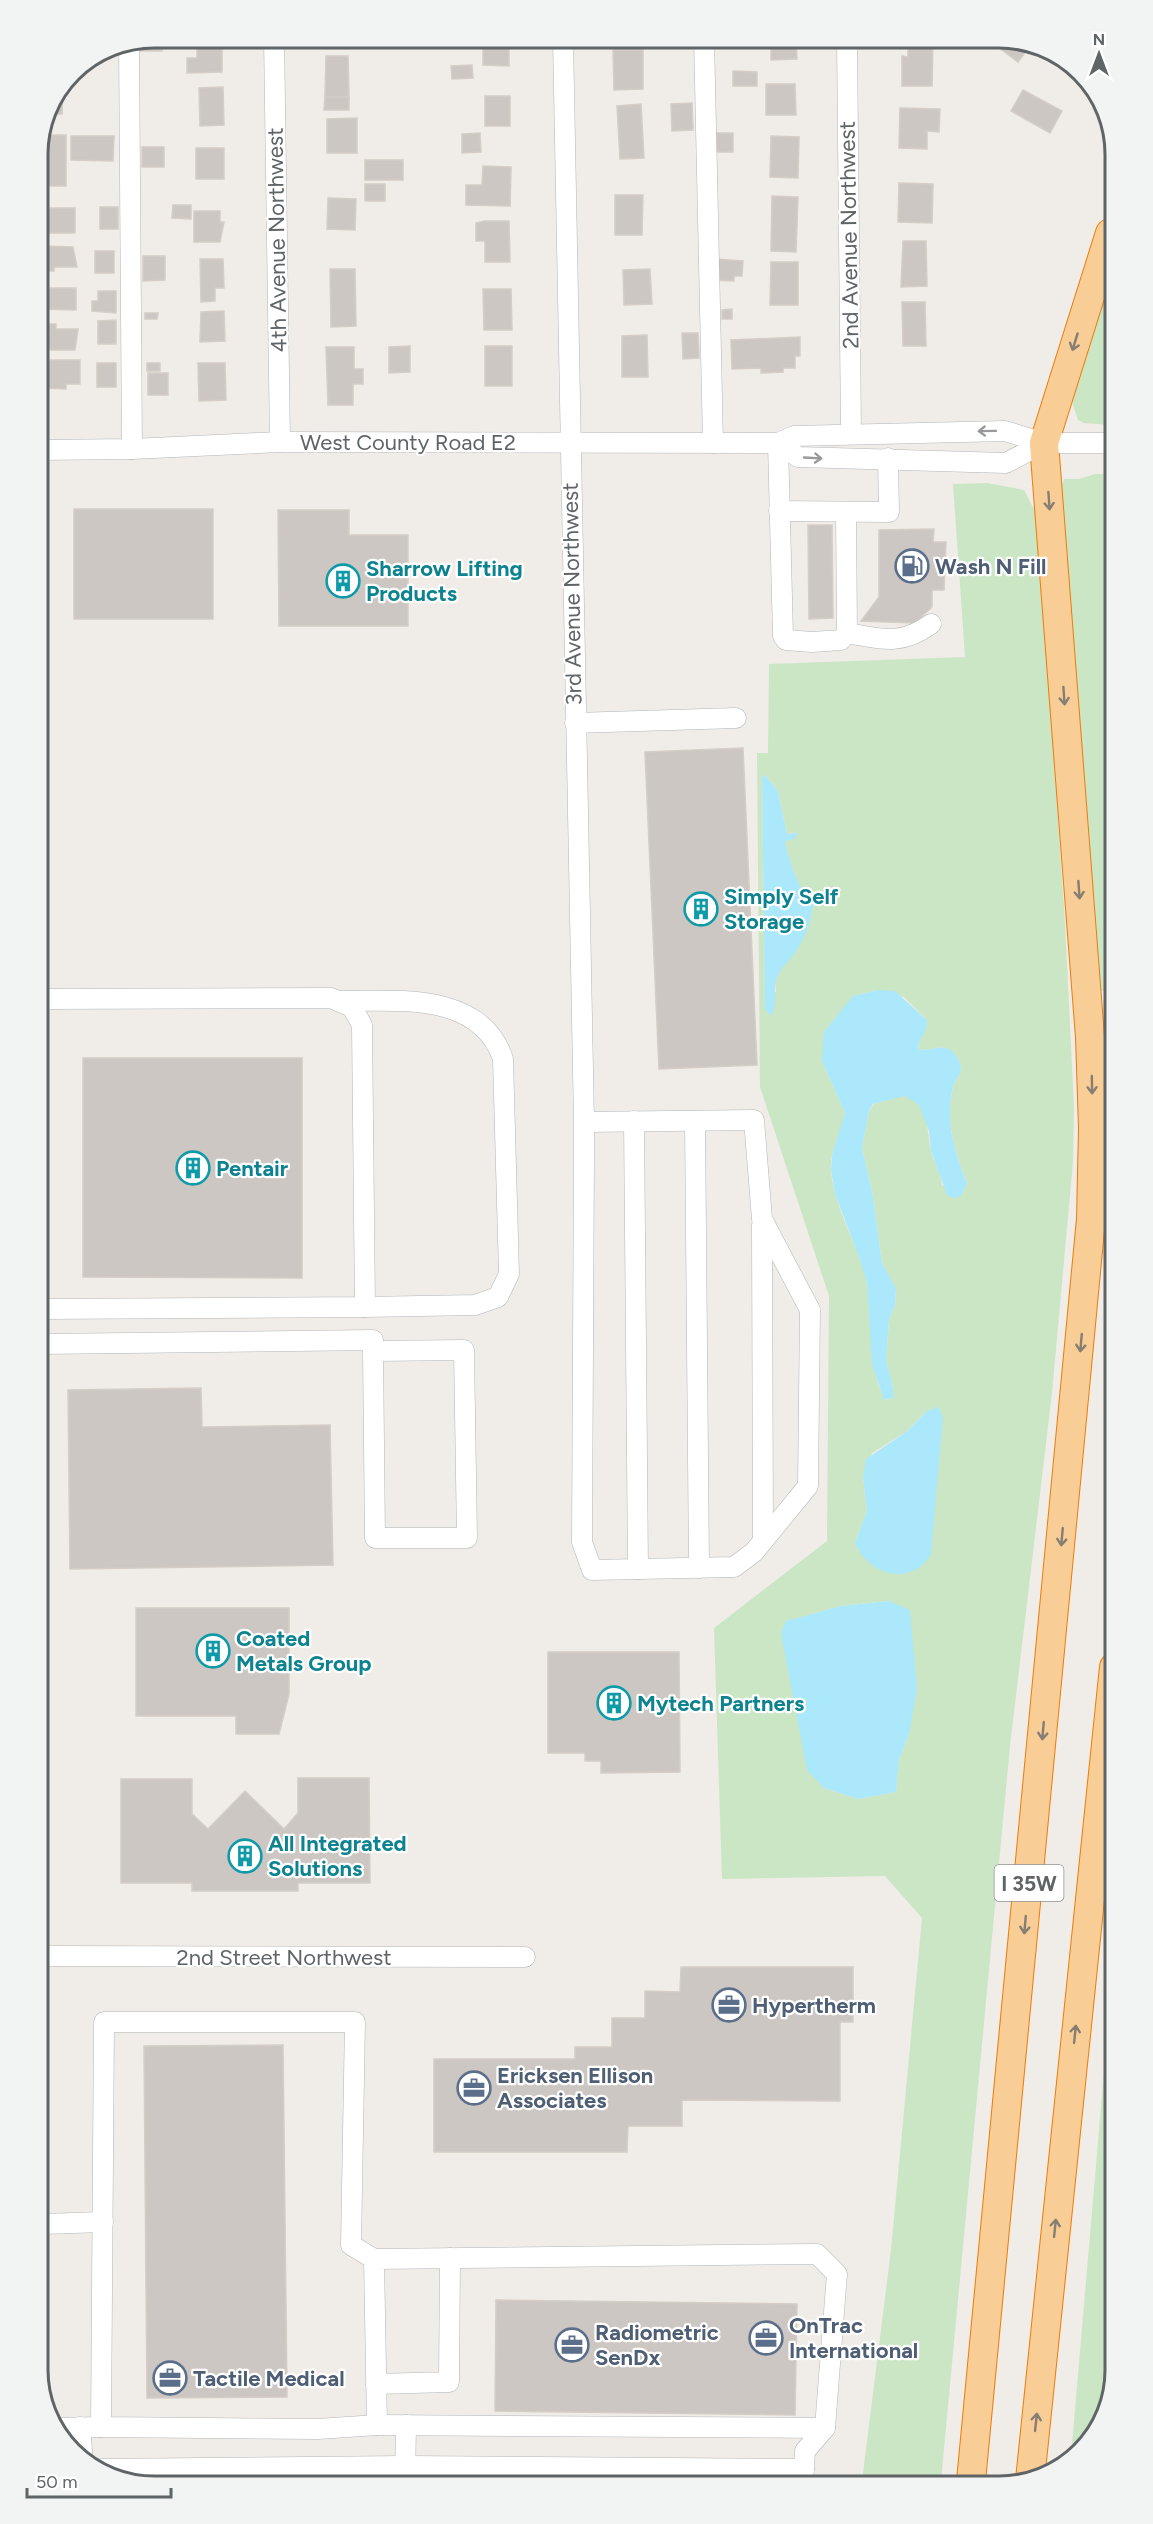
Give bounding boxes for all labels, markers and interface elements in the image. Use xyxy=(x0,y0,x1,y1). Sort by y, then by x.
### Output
north arrow xyxy=(1069,24,1129,84)
text: N xyxy=(1093,30,1105,49)
street label: 2nd Avenue Northwest xyxy=(834,121,864,349)
street label: 4th Avenue Northwest xyxy=(262,127,292,353)
one-way arrow xyxy=(1069,332,1080,351)
one-way arrow xyxy=(978,425,998,437)
street label: West County Road E2 xyxy=(300,429,516,456)
one-way arrow xyxy=(802,452,822,463)
street label: 3rd Avenue Northwest xyxy=(557,482,587,706)
one-way arrow xyxy=(1043,491,1054,511)
fuel station icon: Wash N Fill xyxy=(894,548,930,584)
place label: Wash N Fill xyxy=(935,553,1047,580)
place label: Sharrow Lifting Products xyxy=(366,555,523,607)
building icon: Sharrow Lifting Products xyxy=(325,563,361,599)
one-way arrow xyxy=(1059,685,1070,705)
one-way arrow xyxy=(1074,880,1085,900)
place label: Simply Self Storage xyxy=(724,883,839,935)
building icon: Simply Self Storage xyxy=(683,891,719,927)
one-way arrow xyxy=(1086,1074,1097,1094)
building icon: Pentair xyxy=(175,1150,211,1186)
place label: Pentair xyxy=(216,1155,289,1182)
one-way arrow xyxy=(1075,1332,1086,1352)
one-way arrow xyxy=(1056,1526,1067,1546)
place label: Coated Metals Group xyxy=(236,1625,372,1677)
building icon: Coated Metals Group xyxy=(195,1633,231,1669)
building icon: Mytech Partners xyxy=(596,1685,632,1721)
place label: Mytech Partners xyxy=(637,1690,804,1717)
one-way arrow xyxy=(1037,1721,1048,1740)
place label: All Integrated Solutions xyxy=(268,1830,407,1882)
building icon: All Integrated Solutions xyxy=(227,1838,263,1874)
road number: I 35W xyxy=(994,1865,1064,1901)
one-way arrow xyxy=(1019,1915,1030,1935)
street label: 2nd Street Northwest xyxy=(176,1944,392,1971)
office icon: Hypertherm xyxy=(711,1987,747,2023)
place label: Hypertherm xyxy=(752,1992,876,2019)
one-way arrow xyxy=(1070,2025,1081,2044)
place label: Ericksen Ellison Associates xyxy=(497,2062,653,2114)
office icon: Ericksen Ellison Associates xyxy=(456,2070,492,2106)
one-way arrow xyxy=(1050,2219,1061,2238)
place label: OnTrac International xyxy=(789,2312,918,2364)
place label: Radiometric SenDx xyxy=(595,2319,719,2371)
office icon: OnTrac International xyxy=(748,2320,784,2356)
office icon: Radiometric SenDx xyxy=(554,2327,590,2363)
office icon: Tactile Medical xyxy=(152,2360,188,2396)
place label: Tactile Medical xyxy=(193,2365,345,2392)
one-way arrow xyxy=(1031,2413,1042,2433)
scale bar xyxy=(27,2461,171,2499)
text: 50 m xyxy=(36,2471,78,2493)

